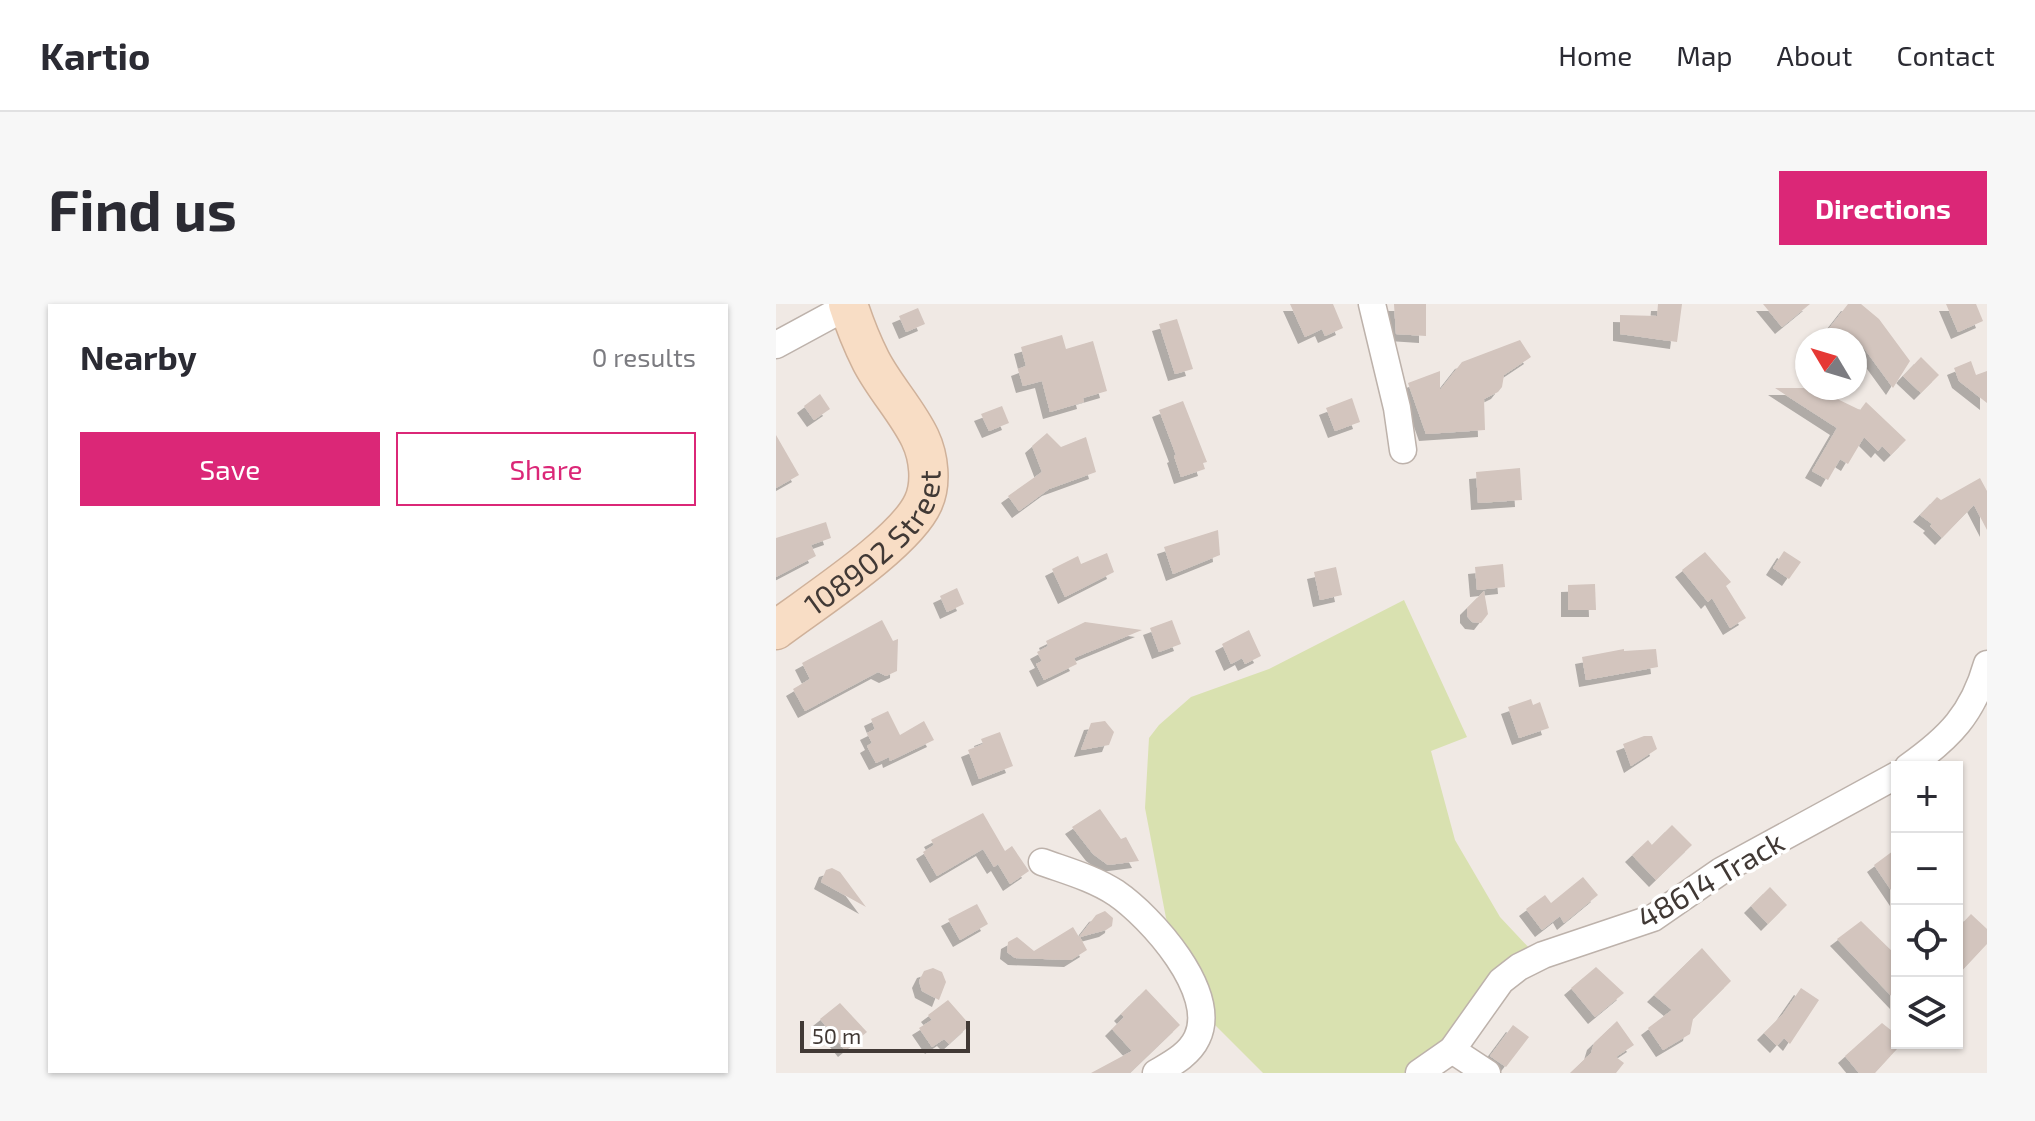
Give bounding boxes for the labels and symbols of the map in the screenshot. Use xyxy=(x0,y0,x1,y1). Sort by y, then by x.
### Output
north arrow xyxy=(1795,328,1867,400)
street label: 108902 Street xyxy=(797,470,946,622)
street label: 48614 Track xyxy=(1630,823,1790,935)
scale bar xyxy=(800,1017,970,1053)

